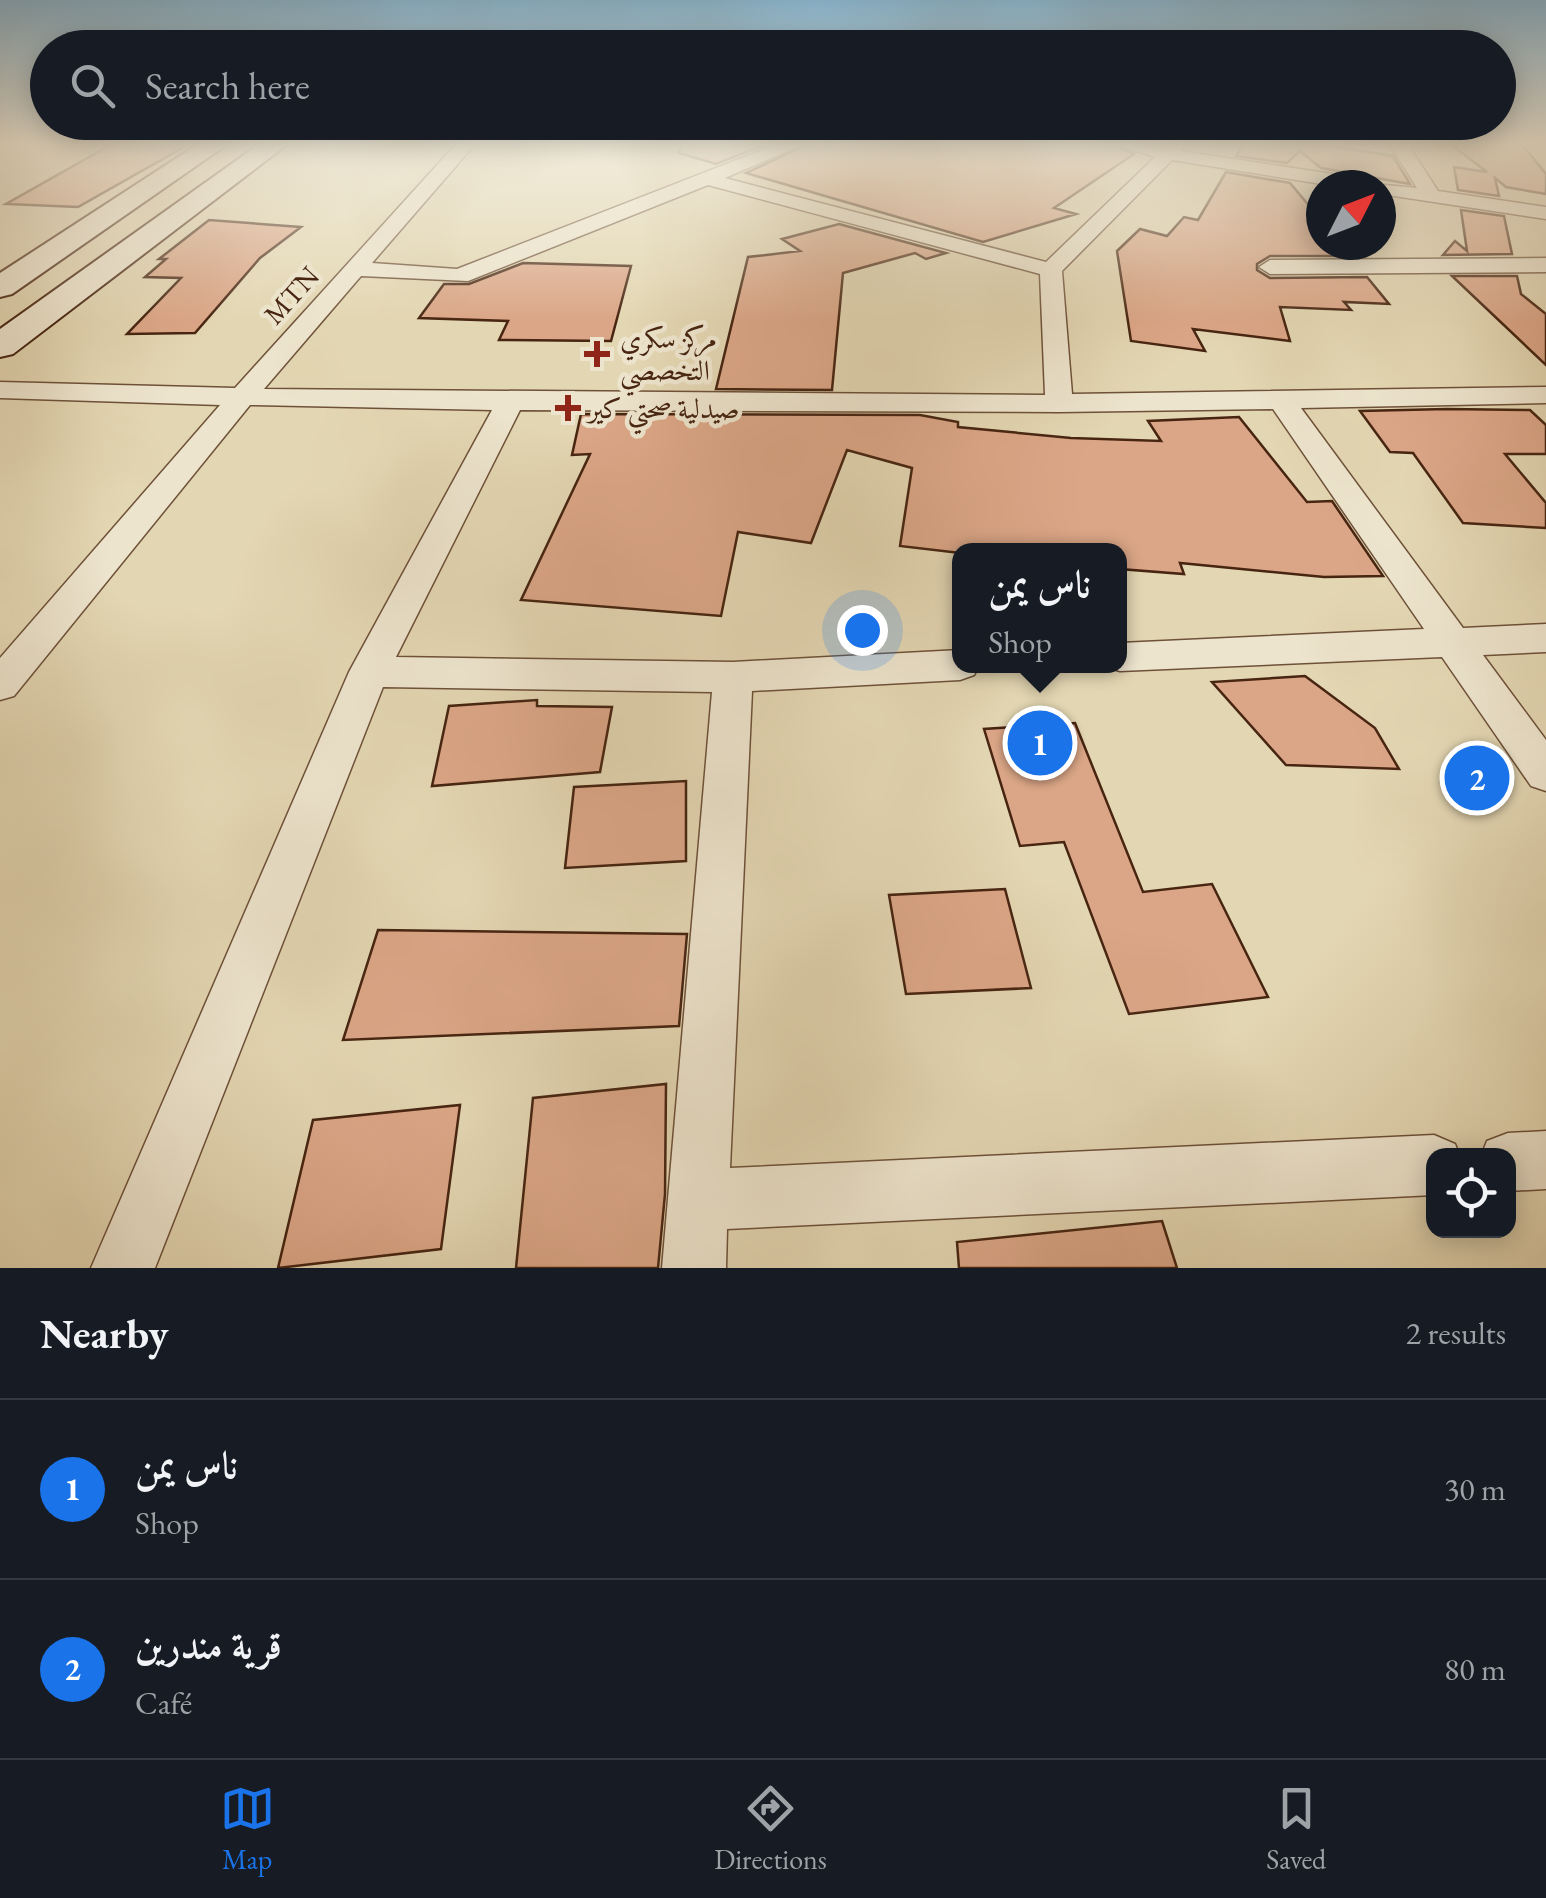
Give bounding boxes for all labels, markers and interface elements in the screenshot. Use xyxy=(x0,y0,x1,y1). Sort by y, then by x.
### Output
search box xyxy=(30,30,1516,140)
icon: search xyxy=(65,58,120,113)
text: Search here xyxy=(145,61,310,110)
north arrow xyxy=(1306,170,1396,260)
street label: MTN xyxy=(255,258,327,332)
place label: مركز سكري التخصصي xyxy=(620,320,717,397)
marker: مركز سكري التخصصي xyxy=(584,341,610,367)
place label: صيدلية صحتي كير xyxy=(585,390,739,435)
marker: صيدلية صحتي كير xyxy=(557,397,579,419)
popup xyxy=(952,543,1127,673)
text: ناس يمن xyxy=(988,559,1091,608)
your location xyxy=(837,605,888,656)
text: Shop xyxy=(988,621,1052,663)
pin: 1 xyxy=(1008,706,1072,780)
pin: 2 xyxy=(1444,740,1510,816)
map controls xyxy=(1426,1148,1516,1238)
button: locate xyxy=(1426,1148,1516,1238)
text: Nearby xyxy=(40,1306,169,1361)
text: 2 results xyxy=(1406,1312,1506,1354)
text: ناس يمن xyxy=(135,1440,238,1489)
text: 1 xyxy=(64,1468,81,1510)
text: 30 m xyxy=(1444,1468,1506,1510)
text: Shop xyxy=(135,1502,199,1544)
text: قرية مندرين xyxy=(135,1620,282,1669)
text: 2 xyxy=(64,1648,81,1690)
text: 80 m xyxy=(1444,1648,1506,1690)
text: Café xyxy=(135,1682,192,1724)
tab: Map xyxy=(220,1781,275,1877)
tab: Directions xyxy=(714,1781,827,1877)
tab: Saved xyxy=(1266,1781,1326,1877)

